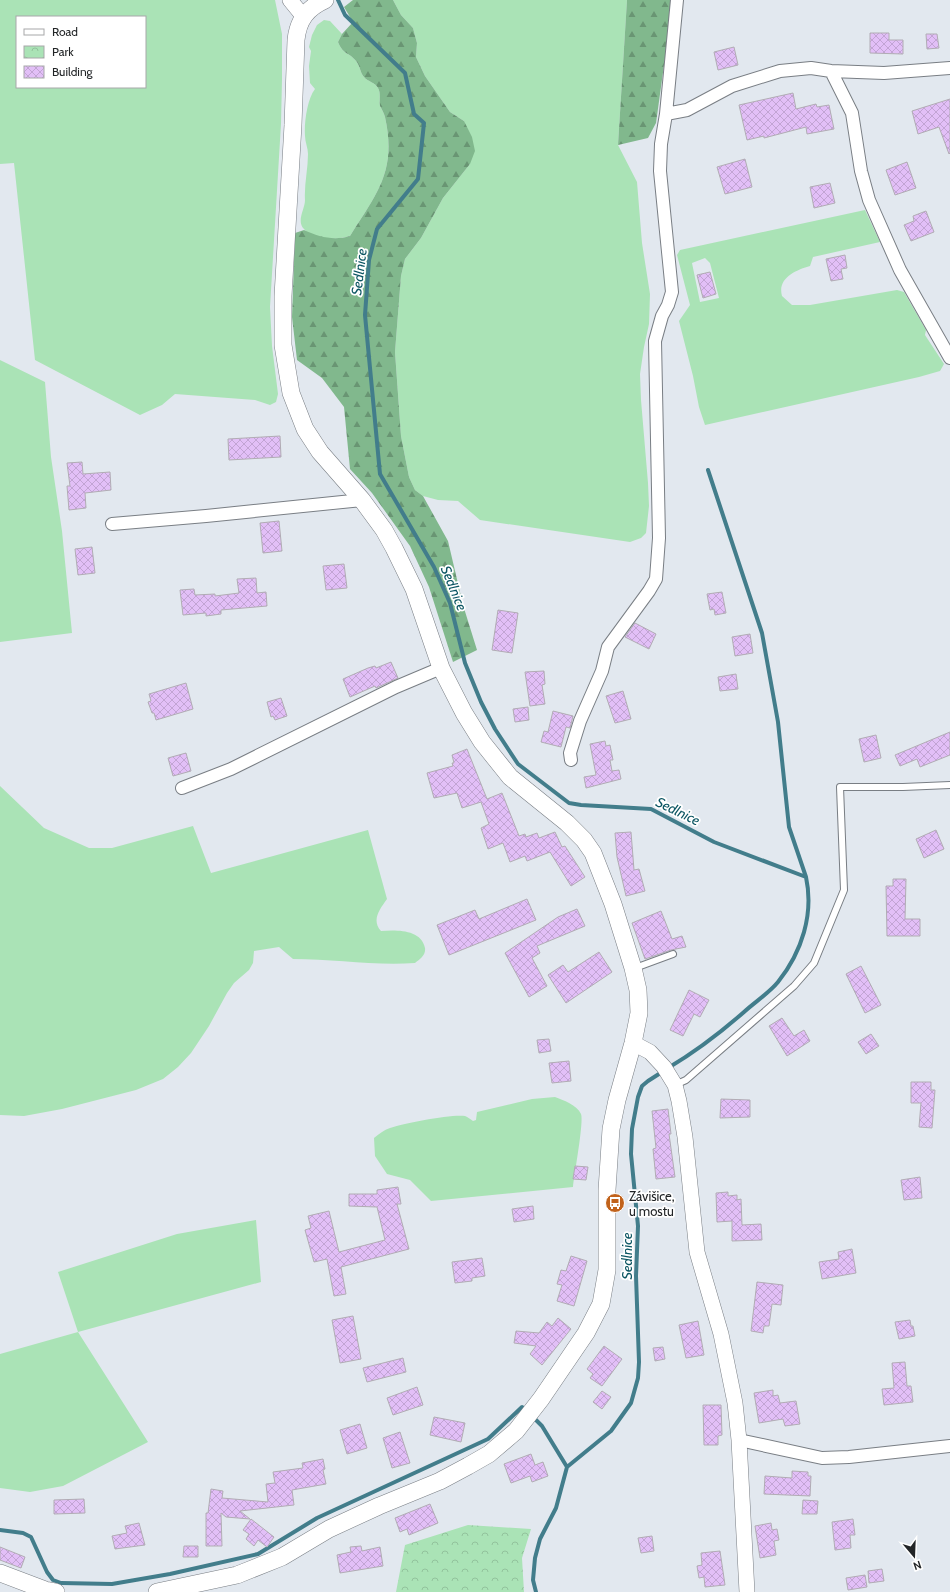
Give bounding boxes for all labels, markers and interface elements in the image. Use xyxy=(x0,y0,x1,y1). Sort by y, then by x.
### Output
legend xyxy=(16,16,146,88)
text: Road xyxy=(52,24,78,39)
text: Park xyxy=(52,44,74,59)
text: Building xyxy=(52,64,94,79)
water label: Sedlnice xyxy=(347,247,371,296)
water label: Sedlnice xyxy=(437,563,471,614)
water label: Sedlnice xyxy=(653,793,704,830)
place label: Závišice, u mostu xyxy=(629,1188,675,1219)
bus stop icon: Závišice, u mostu xyxy=(604,1192,626,1214)
water label: Sedlnice xyxy=(618,1232,636,1279)
north arrow xyxy=(894,1536,934,1576)
text: N xyxy=(911,1558,923,1573)

